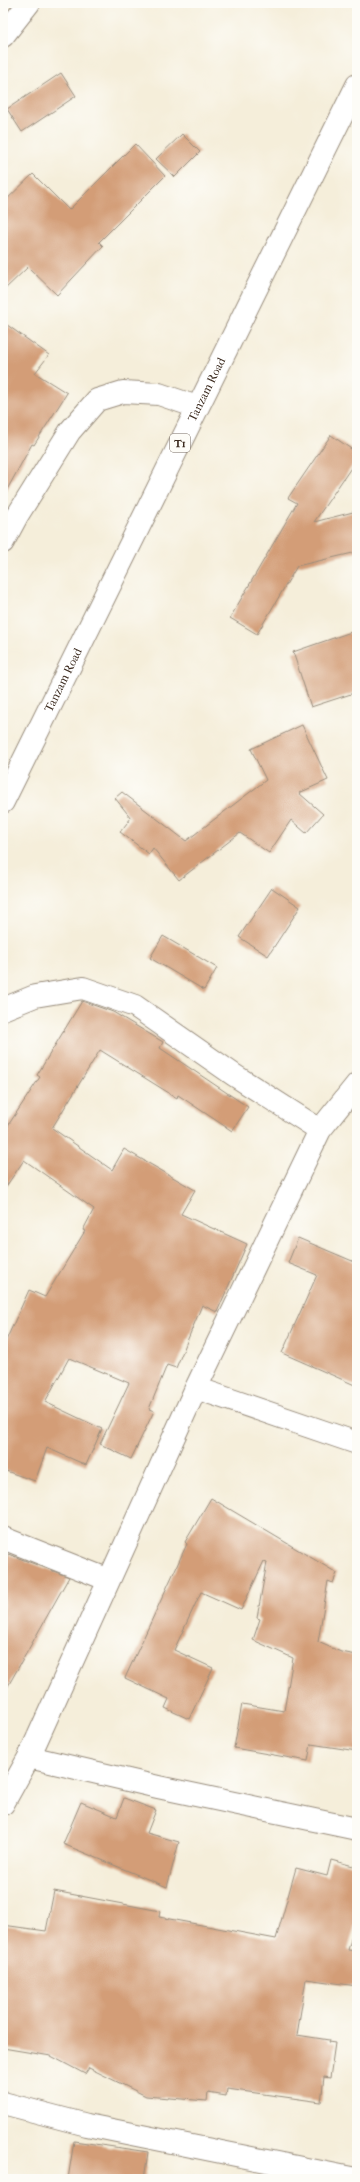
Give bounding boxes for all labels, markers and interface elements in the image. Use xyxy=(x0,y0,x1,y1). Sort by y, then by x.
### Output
street label: Tanzam Road xyxy=(185,355,229,424)
road number: T1 xyxy=(170,434,190,452)
street label: Tanzam Road xyxy=(41,645,85,714)

